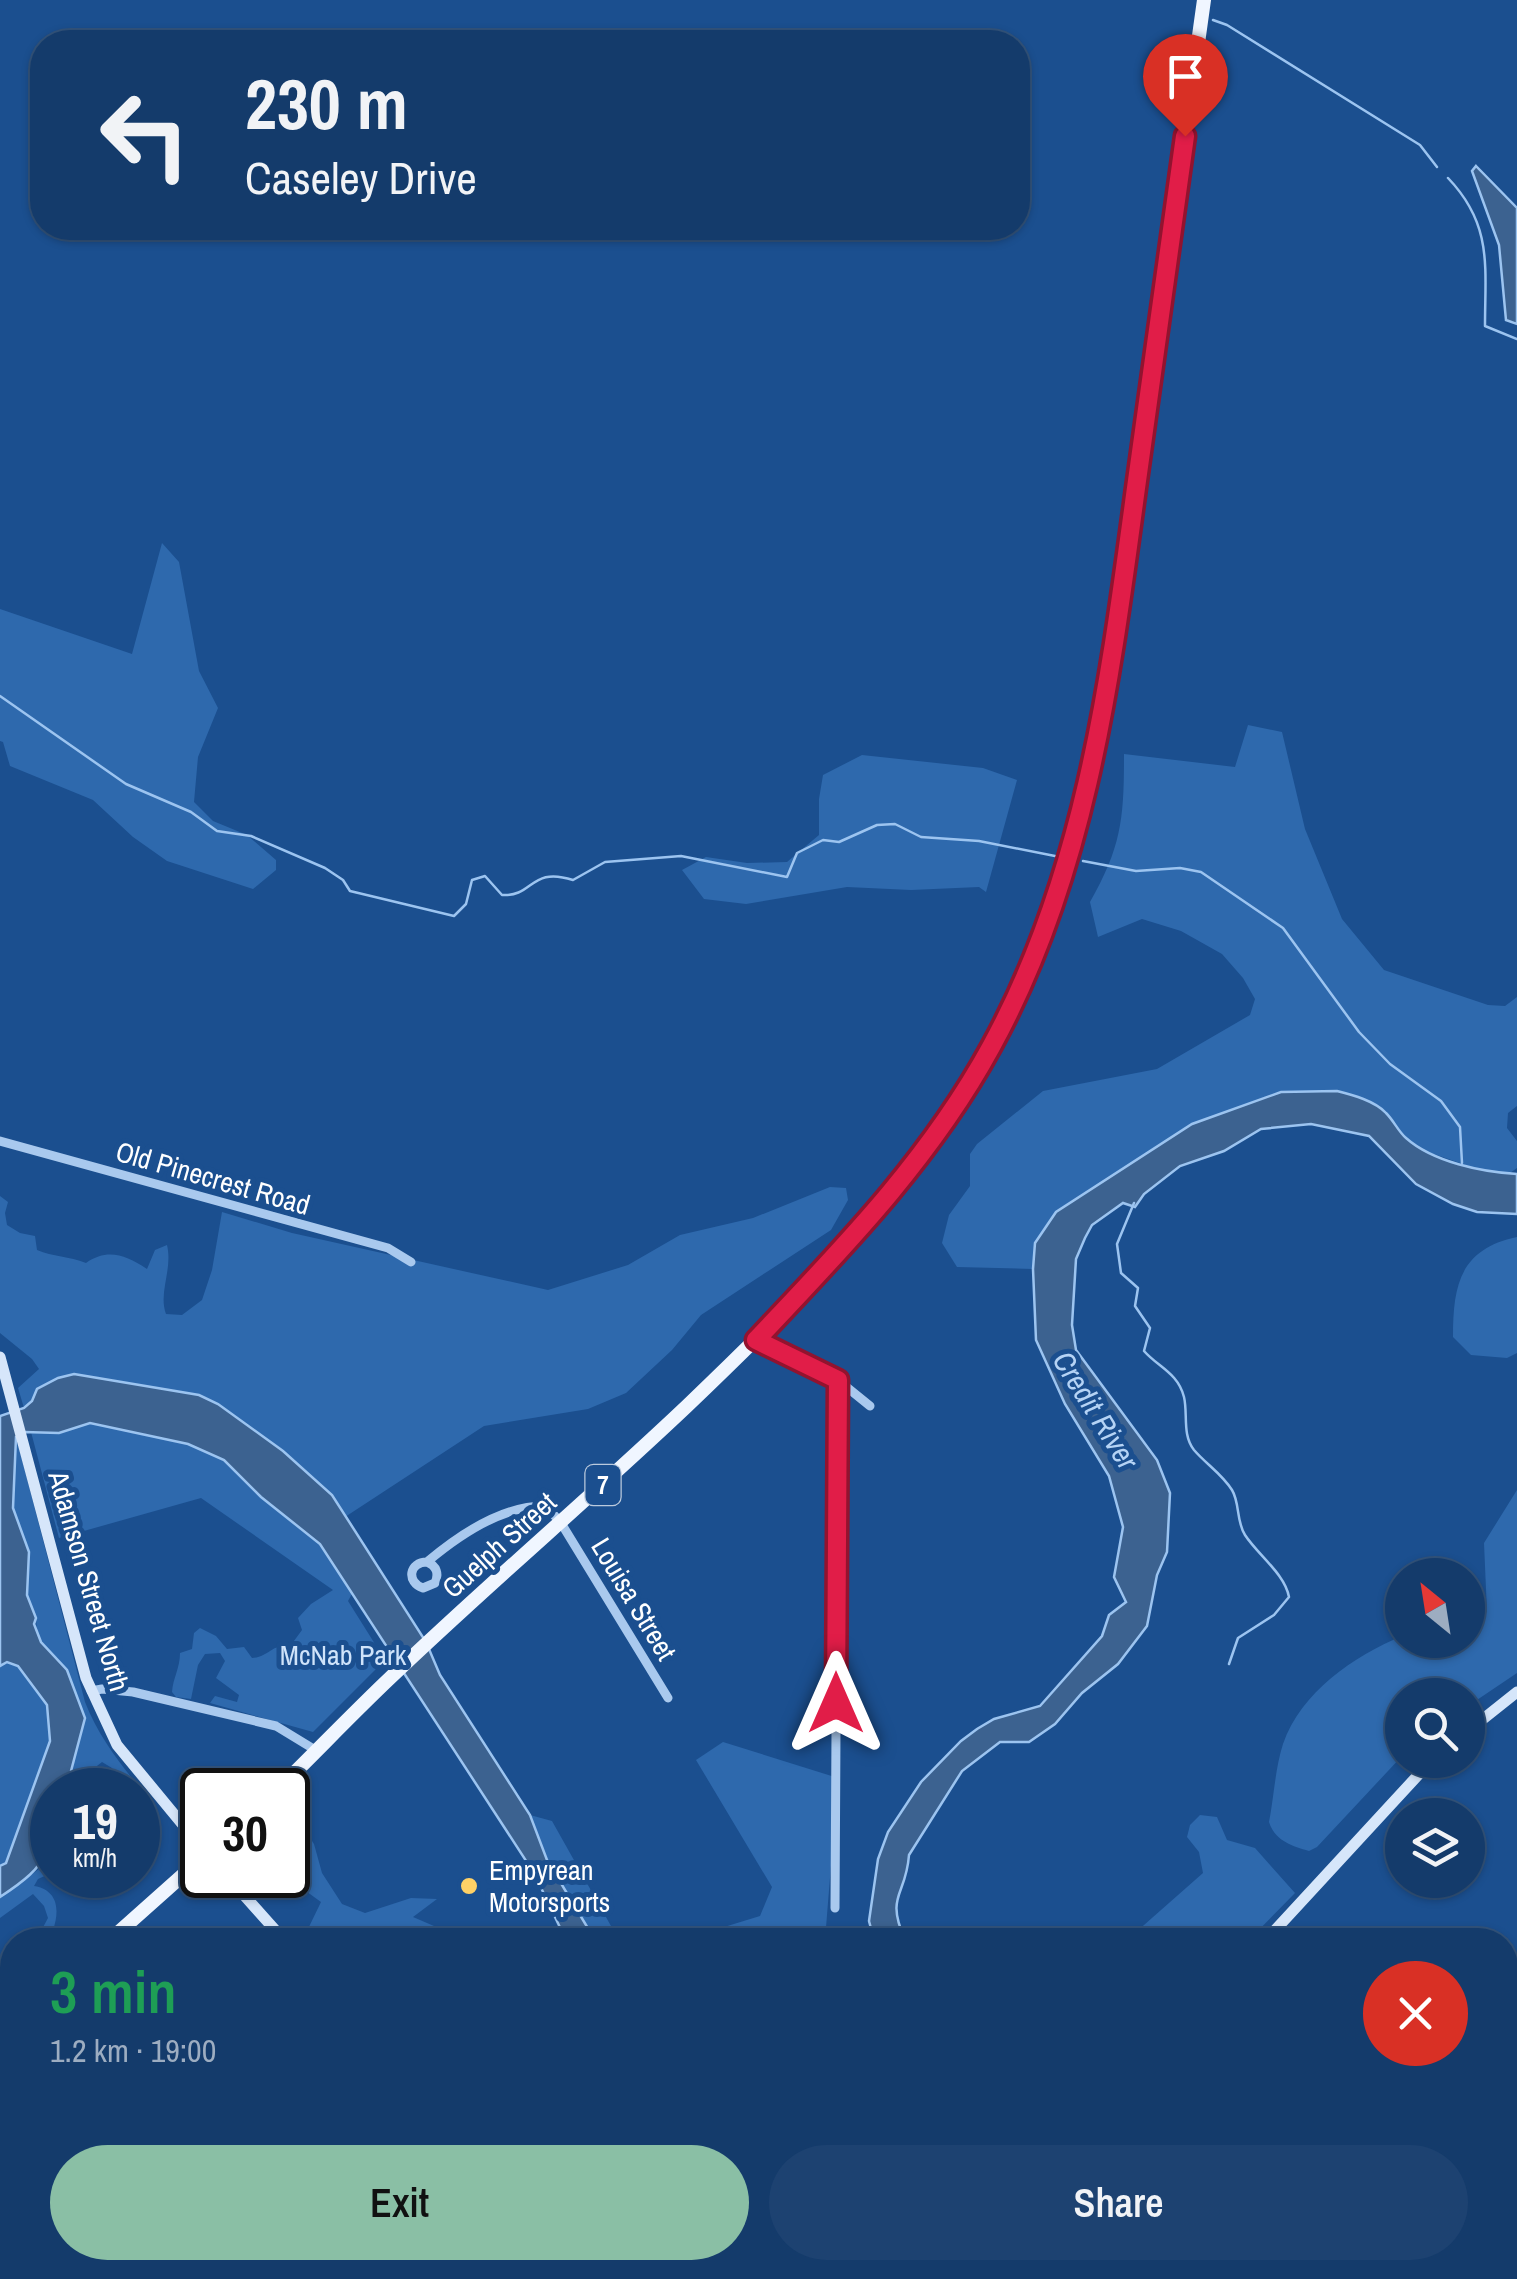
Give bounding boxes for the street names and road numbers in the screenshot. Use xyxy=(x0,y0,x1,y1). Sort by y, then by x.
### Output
street label: Old Pinecrest Road xyxy=(111,1132,315,1224)
road number: 7 xyxy=(586,1465,620,1505)
street label: Adamson Street North xyxy=(39,1466,139,1695)
street label: Guelph Street xyxy=(434,1483,564,1607)
street label: Louisa Street xyxy=(583,1531,685,1667)

